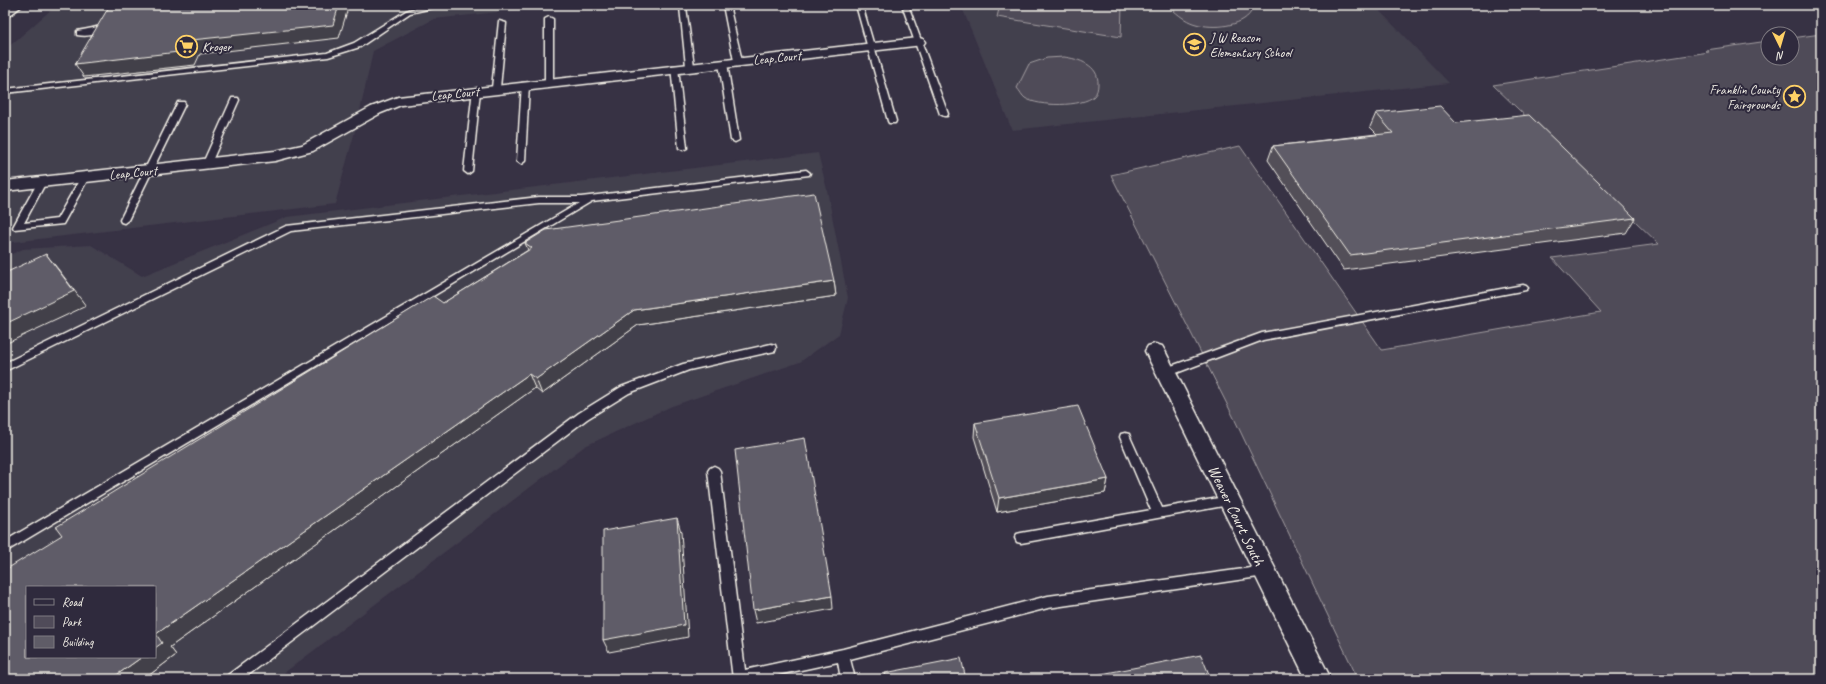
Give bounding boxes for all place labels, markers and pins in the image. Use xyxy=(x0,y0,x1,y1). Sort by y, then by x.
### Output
place label: J W Reason Elementary School xyxy=(1209,30,1294,61)
school or university icon: J W Reason Elementary School xyxy=(1181,31,1207,57)
supermarket icon: Kroger xyxy=(173,33,199,59)
place label: Kroger xyxy=(202,39,233,55)
place label: Franklin County Fairgrounds xyxy=(1710,82,1782,113)
place icon: Franklin County Fairgrounds xyxy=(1782,83,1808,109)

